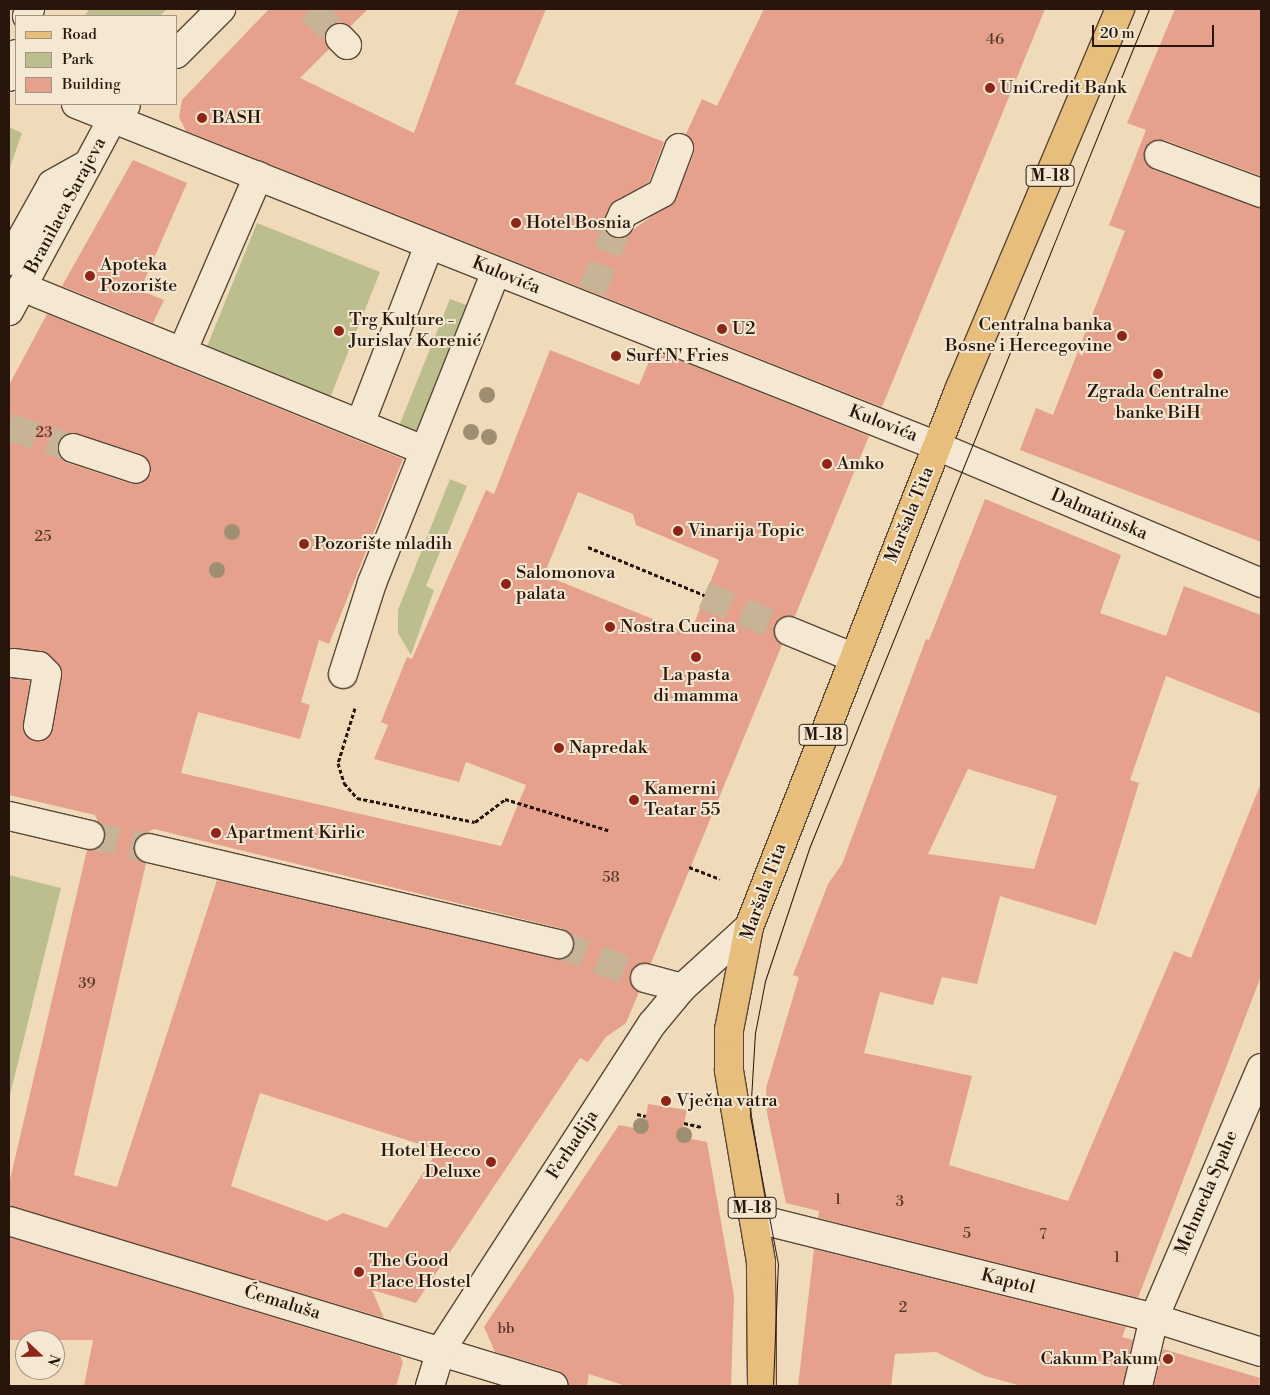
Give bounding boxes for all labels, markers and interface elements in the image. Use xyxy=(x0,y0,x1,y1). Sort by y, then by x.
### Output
legend xyxy=(15,15,178,105)
scale bar xyxy=(1095,15,1218,47)
text: 20 m xyxy=(1100,24,1135,43)
text: Road xyxy=(62,25,97,44)
house number: 46 xyxy=(986,31,1004,49)
text: Park xyxy=(62,50,93,69)
text: Building xyxy=(62,75,121,94)
place label: UniCredit Bank xyxy=(1000,77,1127,99)
marker: UniCredit Bank xyxy=(984,82,996,94)
place label: BASH xyxy=(212,107,261,129)
marker: BASH xyxy=(196,112,208,124)
street label: Branilaca Sarajeva xyxy=(21,134,111,278)
road number: M-18 xyxy=(1025,162,1075,190)
place label: Hotel Bosnia xyxy=(526,212,631,234)
marker: Hotel Bosnia xyxy=(510,217,522,229)
street label: Kulovića xyxy=(469,253,543,299)
place label: Apoteka Pozorište xyxy=(100,255,177,298)
marker: Apoteka Pozorište xyxy=(84,270,96,282)
place label: Trg Kulture - Jurislav Korenić xyxy=(349,310,481,352)
place label: Centralna banka Bosne i Hercegovine xyxy=(945,315,1112,358)
place label: U2 xyxy=(732,318,756,340)
marker: U2 xyxy=(716,323,728,335)
marker: Trg Kulture - Jurislav Korenić xyxy=(333,325,345,337)
marker: Centralna banka Bosne i Hercegovine xyxy=(1116,330,1128,342)
place label: Surf N' Fries xyxy=(626,345,729,367)
marker: Surf N' Fries xyxy=(610,350,622,362)
marker: Zgrada Centralne banke BiH xyxy=(1152,368,1164,380)
place label: Zgrada Centralne banke BiH xyxy=(1087,382,1229,424)
street label: Kulovića xyxy=(846,401,920,447)
house number: 23 xyxy=(36,424,52,442)
place label: Amko xyxy=(837,453,884,475)
marker: Amko xyxy=(821,458,833,470)
street label: Maršala Tita xyxy=(881,464,939,566)
street label: Dalmatinska xyxy=(1047,485,1151,545)
place label: Vinarija Topic xyxy=(688,520,805,542)
marker: Vinarija Topic xyxy=(672,525,684,537)
house number: 25 xyxy=(35,528,51,546)
place label: Pozorište mladih xyxy=(314,533,452,555)
marker: Pozorište mladih xyxy=(298,538,310,550)
place label: Salomonova palata xyxy=(516,563,615,606)
marker: Salomonova palata xyxy=(500,578,512,590)
place label: Nostra Cucina xyxy=(620,616,736,638)
marker: Nostra Cucina xyxy=(604,621,616,633)
marker: La pasta di mamma xyxy=(690,651,702,663)
place label: La pasta di mamma xyxy=(653,665,739,708)
road number: M-18 xyxy=(798,722,848,748)
place label: Napredak xyxy=(569,737,647,759)
marker: Napredak xyxy=(553,742,565,754)
place label: Kamerni Teatar 55 xyxy=(644,779,720,822)
marker: Kamerni Teatar 55 xyxy=(628,794,640,806)
place label: Apartment Kirlic xyxy=(226,822,365,844)
marker: Apartment Kirlic xyxy=(210,827,222,839)
street label: Maršala Tita xyxy=(736,840,792,944)
house number: 58 xyxy=(602,869,620,887)
house number: 39 xyxy=(78,975,96,993)
place label: Vječna vatra xyxy=(676,1090,778,1112)
marker: Vječna vatra xyxy=(660,1095,672,1107)
street label: Ferhadija xyxy=(543,1106,603,1184)
street label: Mehmeda Spahe xyxy=(1171,1127,1243,1259)
place label: Hotel Hecco Deluxe xyxy=(380,1141,481,1184)
marker: Hotel Hecco Deluxe xyxy=(485,1156,497,1168)
house number: 1 xyxy=(835,1191,841,1209)
house number: 3 xyxy=(896,1193,904,1211)
road number: M-18 xyxy=(727,1194,777,1222)
house number: 5 xyxy=(963,1225,971,1243)
house number: 7 xyxy=(1039,1226,1047,1244)
house number: 1 xyxy=(1114,1249,1120,1267)
place label: The Good Place Hostel xyxy=(369,1251,471,1294)
street label: Kaptol xyxy=(979,1265,1037,1299)
marker: The Good Place Hostel xyxy=(353,1266,365,1278)
street label: Ćemaluša xyxy=(241,1281,323,1325)
house number: 2 xyxy=(899,1299,907,1317)
house number: bb xyxy=(497,1320,515,1338)
north arrow xyxy=(15,1330,65,1380)
place label: Cakum Pakum xyxy=(1040,1348,1158,1370)
text: N xyxy=(43,1352,63,1368)
marker: Cakum Pakum xyxy=(1162,1353,1174,1365)

